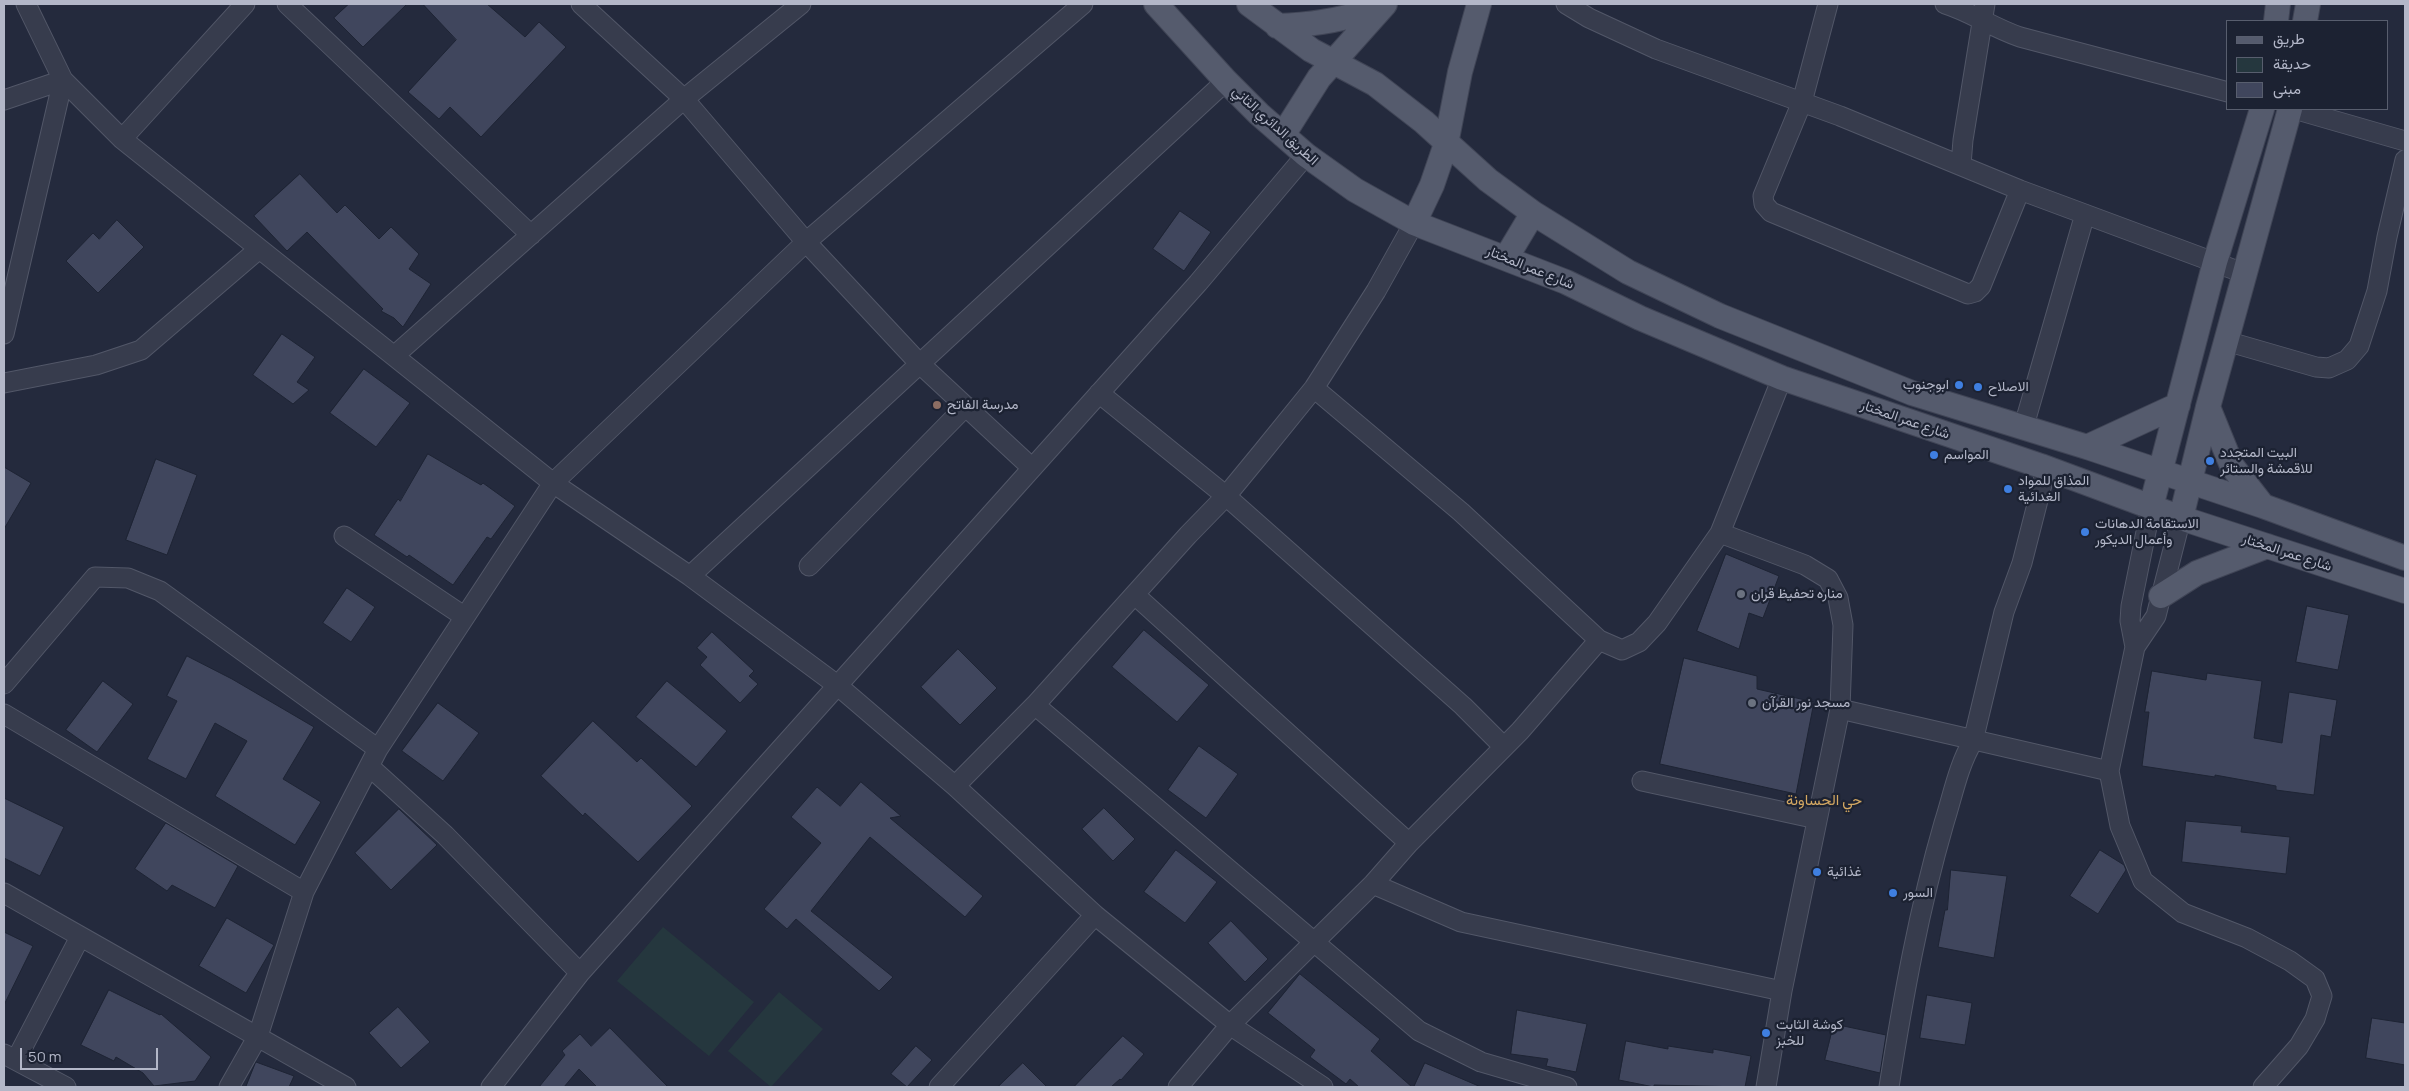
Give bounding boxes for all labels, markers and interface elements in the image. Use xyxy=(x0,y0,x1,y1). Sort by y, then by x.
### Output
legend xyxy=(2226,20,2389,110)
text: طريق xyxy=(2273,28,2305,49)
text: حديقة xyxy=(2273,53,2311,74)
text: مبنى xyxy=(2273,78,2301,99)
street label: الطريق الدائري الثاني xyxy=(1229,83,1321,169)
street label: شارع عمر المختار xyxy=(1484,243,1576,293)
place label: ابوجنوب xyxy=(1903,377,1949,393)
marker: ابوجنوب xyxy=(1953,379,1965,391)
place label: الاصلاح xyxy=(1988,379,2029,395)
marker: الاصلاح xyxy=(1972,381,1984,393)
place label: مدرسة الفاتح xyxy=(947,397,1019,413)
street label: شارع عمر المختار xyxy=(1858,397,1952,443)
marker: مدرسة الفاتح xyxy=(931,399,943,411)
place label: البيت المتجدد للاقمشة والستائر xyxy=(2220,445,2313,478)
place label: المواسم xyxy=(1944,447,1989,463)
marker: المواسم xyxy=(1928,449,1940,461)
marker: البيت المتجدد للاقمشة والستائر xyxy=(2204,455,2216,467)
place label: المذاق للمواد الغدائية xyxy=(2018,473,2089,506)
marker: المذاق للمواد الغدائية xyxy=(2002,483,2014,495)
place label: الاستقامة الدهانات وأعمال الديكور xyxy=(2095,516,2199,548)
marker: الاستقامة الدهانات وأعمال الديكور xyxy=(2079,526,2091,538)
street label: شارع عمر المختار xyxy=(2240,531,2334,575)
place label: مناره تحفيظ قران xyxy=(1751,586,1843,602)
marker: مناره تحفيظ قران xyxy=(1735,588,1747,600)
place label: مسجد نور القرآن xyxy=(1762,695,1850,711)
marker: مسجد نور القرآن xyxy=(1746,697,1758,709)
district label: حي الحساونة xyxy=(1786,792,1862,810)
place label: غذائية xyxy=(1827,864,1862,880)
marker: غذائية xyxy=(1811,866,1823,878)
place label: السور xyxy=(1903,885,1933,901)
marker: السور xyxy=(1887,887,1899,899)
place label: كوشة الثابت للخبز xyxy=(1776,1017,1843,1050)
marker: كوشة الثابت للخبز xyxy=(1760,1027,1772,1039)
scale bar xyxy=(22,1038,160,1070)
text: 50 m xyxy=(28,1046,62,1067)

